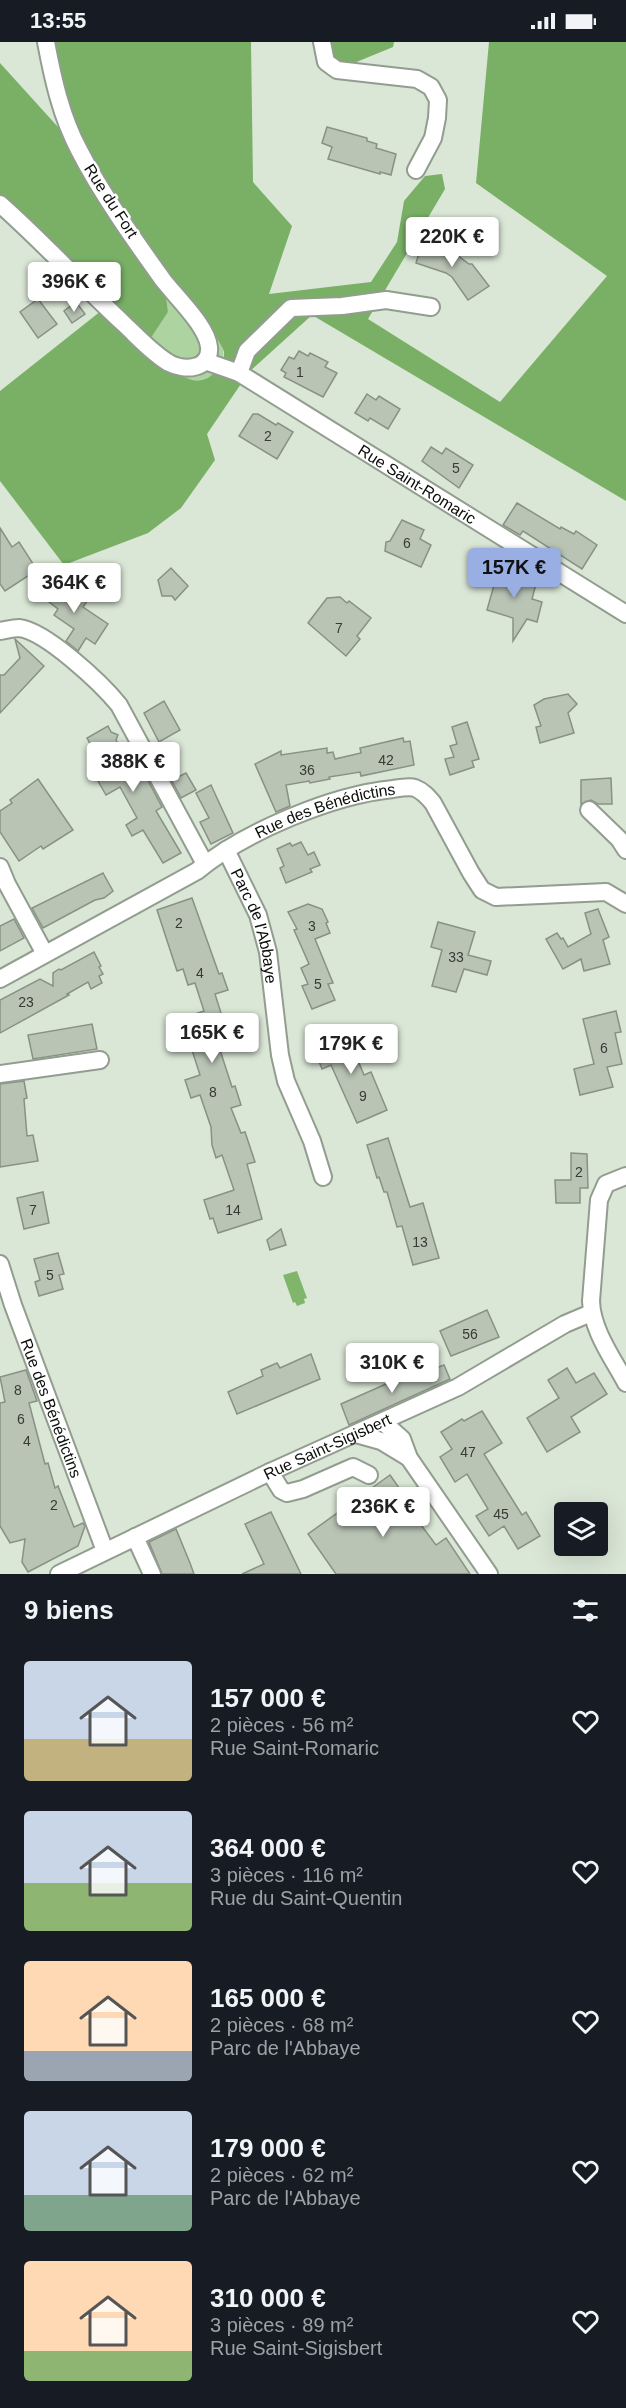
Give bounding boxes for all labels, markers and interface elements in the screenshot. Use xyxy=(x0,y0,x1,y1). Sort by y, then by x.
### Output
text: 13:55 xyxy=(30,8,86,33)
street label: Rue du Fort xyxy=(81,161,141,242)
pin: 220K € xyxy=(403,217,501,268)
text: 220K € xyxy=(420,225,484,247)
pin: 396K € xyxy=(25,262,123,313)
text: 396K € xyxy=(42,270,106,292)
house number: 1 xyxy=(296,364,304,380)
house number: 2 xyxy=(264,428,272,444)
street label: Rue Saint-Romaric xyxy=(355,441,479,527)
house number: 5 xyxy=(452,460,460,476)
house number: 6 xyxy=(403,535,411,551)
pin: 157K € xyxy=(465,548,563,599)
text: 157K € xyxy=(482,556,546,578)
pin: 364K € xyxy=(25,563,123,614)
text: 364K € xyxy=(42,571,106,593)
house number: 7 xyxy=(335,620,343,636)
pin: 388K € xyxy=(84,742,182,793)
text: 388K € xyxy=(101,750,165,772)
house number: 42 xyxy=(378,752,394,768)
house number: 36 xyxy=(299,762,315,778)
street label: Rue des Bénédictins xyxy=(252,780,396,841)
street label: Parc de l'Abbaye xyxy=(228,866,280,984)
house number: 2 xyxy=(175,915,183,931)
house number: 3 xyxy=(308,918,316,934)
house number: 33 xyxy=(448,949,464,965)
house number: 4 xyxy=(196,965,204,981)
house number: 5 xyxy=(314,976,322,992)
house number: 23 xyxy=(18,994,34,1010)
pin: 165K € xyxy=(163,1013,261,1064)
text: 165K € xyxy=(180,1021,244,1043)
pin: 179K € xyxy=(302,1024,400,1075)
text: 179K € xyxy=(319,1032,383,1054)
house number: 6 xyxy=(600,1040,608,1056)
house number: 8 xyxy=(209,1084,217,1100)
house number: 9 xyxy=(359,1088,367,1104)
house number: 2 xyxy=(575,1164,583,1180)
house number: 7 xyxy=(29,1202,37,1218)
house number: 14 xyxy=(225,1202,241,1218)
house number: 13 xyxy=(412,1234,428,1250)
house number: 5 xyxy=(46,1267,54,1283)
house number: 56 xyxy=(462,1326,478,1342)
street label: Rue des Bénédictins xyxy=(18,1336,85,1480)
pin: 310K € xyxy=(343,1343,441,1394)
text: 310K € xyxy=(360,1351,424,1373)
house number: 8 xyxy=(14,1382,22,1398)
street label: Rue Saint-Sigisbert xyxy=(261,1410,394,1482)
house number: 6 xyxy=(17,1411,25,1427)
house number: 4 xyxy=(23,1433,31,1449)
house number: 47 xyxy=(460,1444,476,1460)
pin: 236K € xyxy=(334,1487,432,1538)
text: 236K € xyxy=(351,1495,415,1517)
house number: 2 xyxy=(50,1497,58,1513)
map controls xyxy=(554,1502,608,1556)
button: layers xyxy=(554,1502,608,1556)
house number: 45 xyxy=(493,1506,509,1522)
icon: filters xyxy=(569,1594,602,1627)
text: 9 biens xyxy=(24,1595,114,1625)
text: 157 000 € xyxy=(210,1683,326,1713)
icon: home xyxy=(72,1685,144,1757)
icon: heart xyxy=(569,1705,602,1738)
text: 2 pièces · 56 m² xyxy=(210,1714,353,1736)
text: Rue Saint-Romaric xyxy=(210,1737,379,1759)
text: 364 000 € xyxy=(210,1833,326,1863)
icon: home xyxy=(72,1835,144,1907)
icon: heart xyxy=(569,1855,602,1888)
text: 3 pièces · 116 m² xyxy=(210,1864,363,1886)
text: Rue du Saint-Quentin xyxy=(210,1887,402,1909)
text: 165 000 € xyxy=(210,1983,326,2013)
icon: home xyxy=(72,1985,144,2057)
icon: heart xyxy=(569,2005,602,2038)
text: 2 pièces · 68 m² xyxy=(210,2014,353,2036)
text: Parc de l'Abbaye xyxy=(210,2037,361,2059)
text: 179 000 € xyxy=(210,2133,326,2163)
icon: home xyxy=(72,2135,144,2207)
icon: heart xyxy=(569,2155,602,2188)
text: 2 pièces · 62 m² xyxy=(210,2164,353,2186)
text: Parc de l'Abbaye xyxy=(210,2187,361,2209)
text: 310 000 € xyxy=(210,2283,326,2313)
icon: home xyxy=(72,2285,144,2357)
icon: heart xyxy=(569,2305,602,2338)
text: 3 pièces · 89 m² xyxy=(210,2314,353,2336)
text: Rue Saint-Sigisbert xyxy=(210,2337,382,2359)

